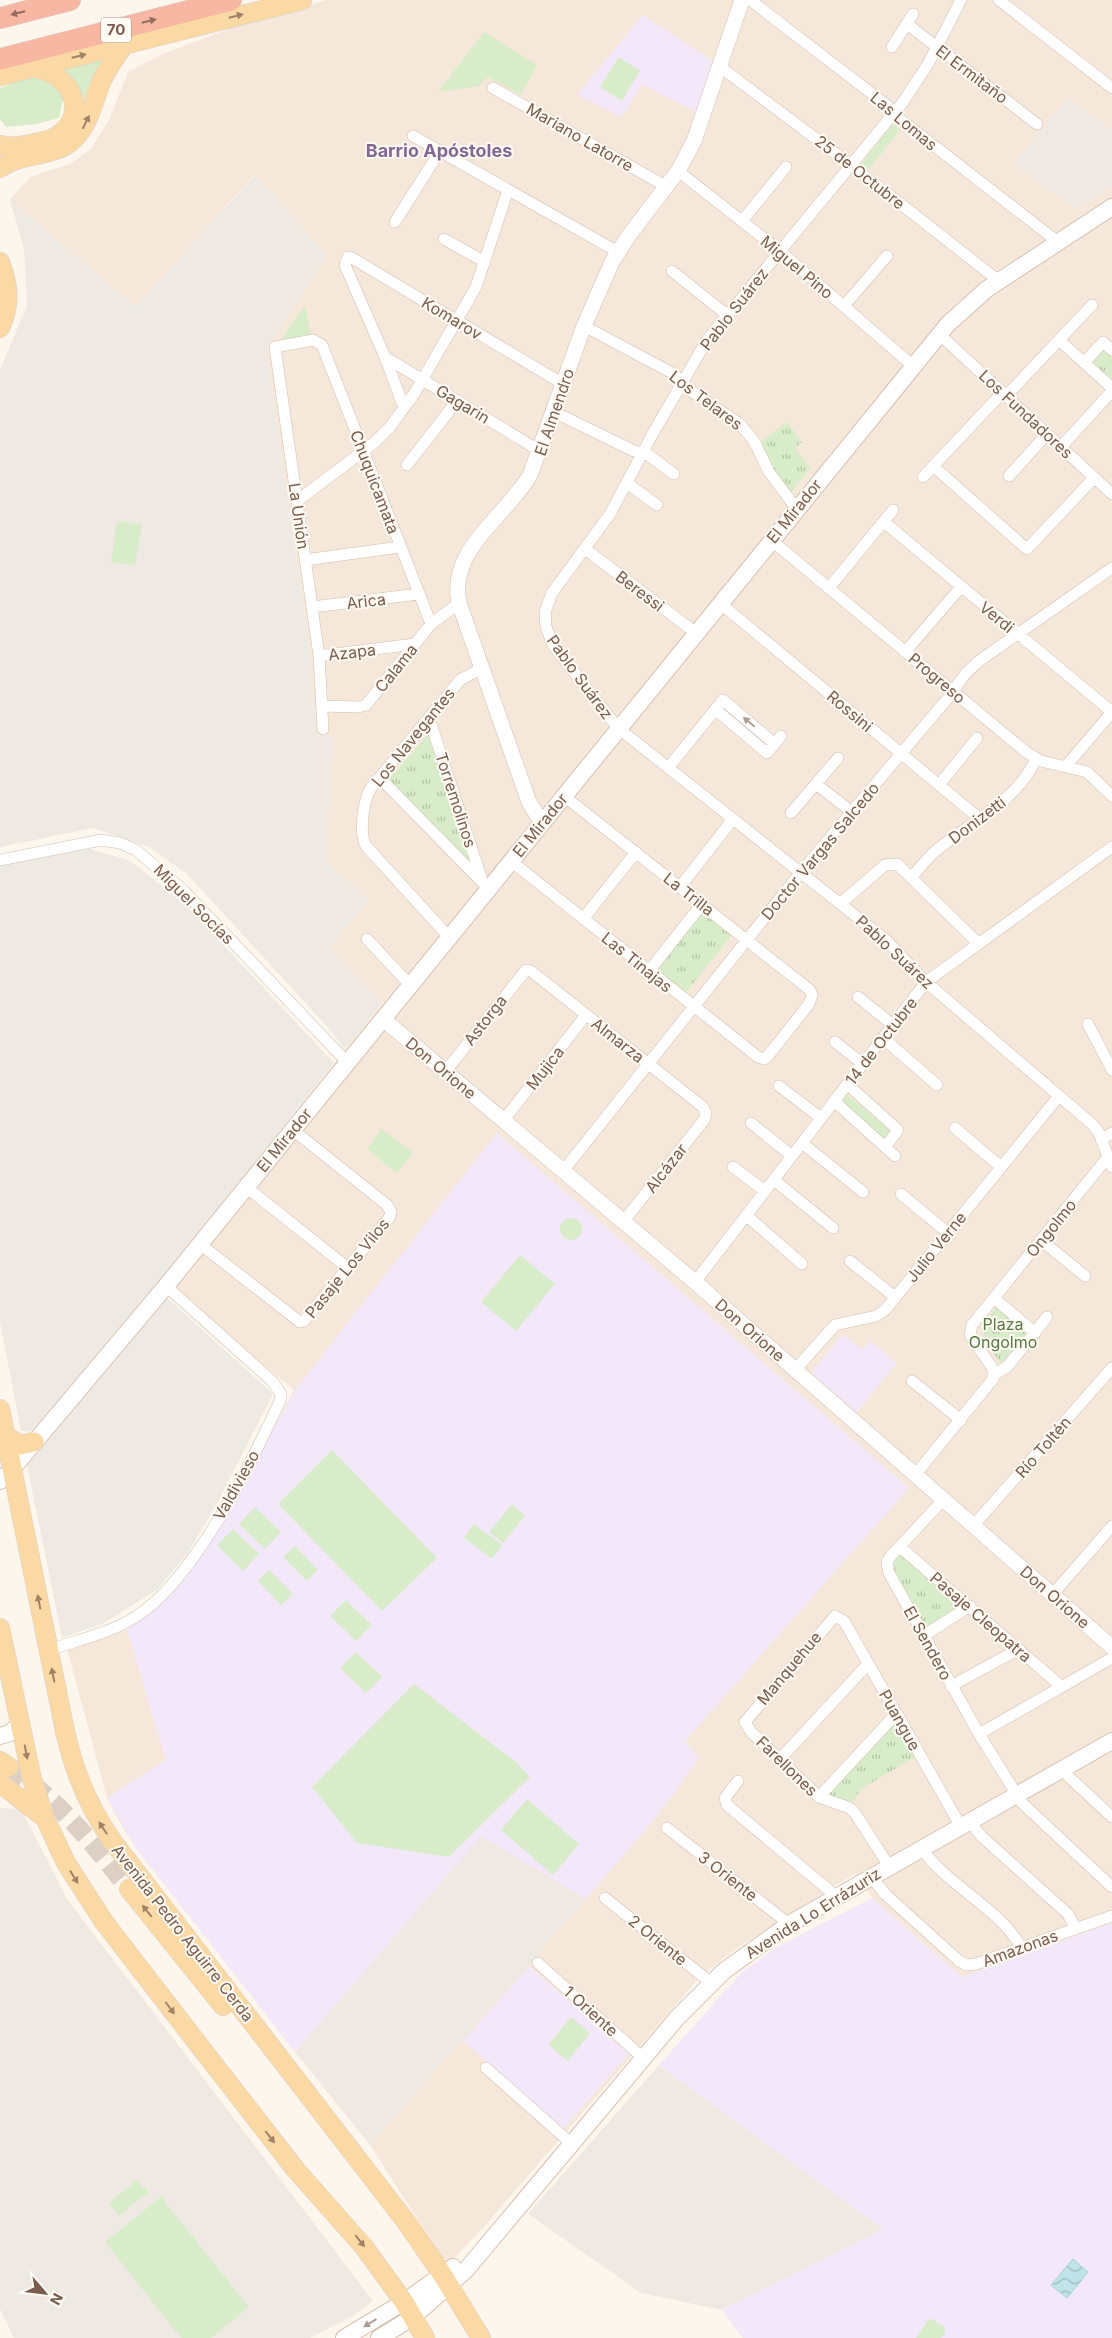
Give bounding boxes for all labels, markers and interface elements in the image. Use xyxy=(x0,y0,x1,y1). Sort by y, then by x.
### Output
one-way arrow xyxy=(10,9,25,17)
one-way arrow xyxy=(229,12,244,20)
one-way arrow xyxy=(141,17,156,25)
road number: 70 xyxy=(101,18,131,42)
street label: El Ermitaño xyxy=(932,40,1012,108)
one-way arrow xyxy=(71,52,86,60)
street label: Las Lomas xyxy=(867,87,941,155)
street label: Mariano Latorre xyxy=(523,98,637,176)
one-way arrow xyxy=(82,115,90,129)
street label: 25 de Octubre xyxy=(811,131,909,213)
district label: Barrio Apóstoles xyxy=(366,140,512,161)
street label: Miguel Pino xyxy=(757,231,837,303)
street label: Pablo Suárez xyxy=(696,264,772,354)
street label: Komarov xyxy=(418,292,486,344)
street label: Los Fundadores xyxy=(975,365,1077,463)
street label: El Almendro xyxy=(530,366,578,458)
street label: Los Telares xyxy=(665,366,747,434)
street label: Gagarin xyxy=(432,380,494,428)
street label: Chuquicamata xyxy=(346,427,404,537)
street label: El Mirador xyxy=(762,475,826,547)
street label: La Unión xyxy=(284,482,314,550)
street label: Beressi xyxy=(612,566,668,616)
street label: Arica xyxy=(345,589,387,613)
street label: Verdi xyxy=(976,597,1018,637)
street label: Pablo Suárez xyxy=(543,631,617,723)
street label: Azapa xyxy=(327,639,377,665)
street label: Calama xyxy=(370,640,422,696)
street label: Progreso xyxy=(904,648,970,708)
street label: Los Navegantes xyxy=(367,683,459,791)
street label: Rossini xyxy=(823,686,877,736)
one-way arrow xyxy=(742,717,755,728)
street label: Torremolinos xyxy=(431,750,481,850)
street label: Doctor Vargas Salcedo xyxy=(757,778,883,924)
street label: El Mirador xyxy=(508,789,572,861)
street label: Donizetti xyxy=(944,792,1010,848)
street label: Miguel Socías xyxy=(150,860,238,948)
street label: La Trilla xyxy=(660,868,718,920)
street label: Pablo Suárez xyxy=(852,911,938,993)
street label: Las Tinajas xyxy=(598,928,676,996)
street label: Astorga xyxy=(459,991,511,1049)
street label: 14 de Octubre xyxy=(841,993,921,1089)
street label: Almarza xyxy=(588,1013,648,1067)
street label: Don Orione xyxy=(402,1033,480,1103)
street label: Mujica xyxy=(522,1042,568,1094)
street label: El Mirador xyxy=(252,1104,316,1176)
street label: Alcázar xyxy=(641,1139,691,1197)
street label: Ongolmo xyxy=(1022,1195,1080,1261)
street label: Julio Verne xyxy=(901,1208,971,1286)
street label: Pasaje Los Vilos xyxy=(301,1214,393,1322)
street label: Don Orione xyxy=(711,1294,789,1366)
park label: Plaza Ongolmo xyxy=(969,1314,1037,1352)
street label: Río Toltén xyxy=(1011,1412,1075,1482)
street label: Valdivieso xyxy=(209,1446,263,1524)
street label: Don Orione xyxy=(1016,1561,1094,1633)
street label: Pasaje Cleopatra xyxy=(926,1567,1036,1667)
one-way arrow xyxy=(35,1594,43,1610)
street label: El Sendero xyxy=(899,1603,957,1683)
street label: Manquehue xyxy=(752,1627,826,1709)
one-way arrow xyxy=(49,1666,57,1682)
street label: Puangue xyxy=(875,1686,925,1754)
street label: Farellones xyxy=(752,1732,822,1800)
one-way arrow xyxy=(22,1744,30,1759)
one-way arrow xyxy=(99,1821,108,1835)
street label: Avenida Pedro Aguirre Cerda xyxy=(108,1840,258,2026)
street label: 3 Oriente xyxy=(694,1847,762,1905)
street label: Avenida Lo Errázuriz xyxy=(742,1863,884,1963)
one-way arrow xyxy=(70,1871,79,1884)
one-way arrow xyxy=(141,1904,152,1917)
street label: 2 Oriente xyxy=(625,1910,691,1970)
street label: Amazonas xyxy=(979,1925,1061,1971)
street label: 1 Oriente xyxy=(560,1981,622,2041)
one-way arrow xyxy=(165,2001,176,2014)
one-way arrow xyxy=(265,2130,275,2144)
one-way arrow xyxy=(354,2234,365,2247)
north arrow xyxy=(20,2268,70,2318)
text: N xyxy=(47,2291,67,2308)
one-way arrow xyxy=(363,2318,376,2327)

